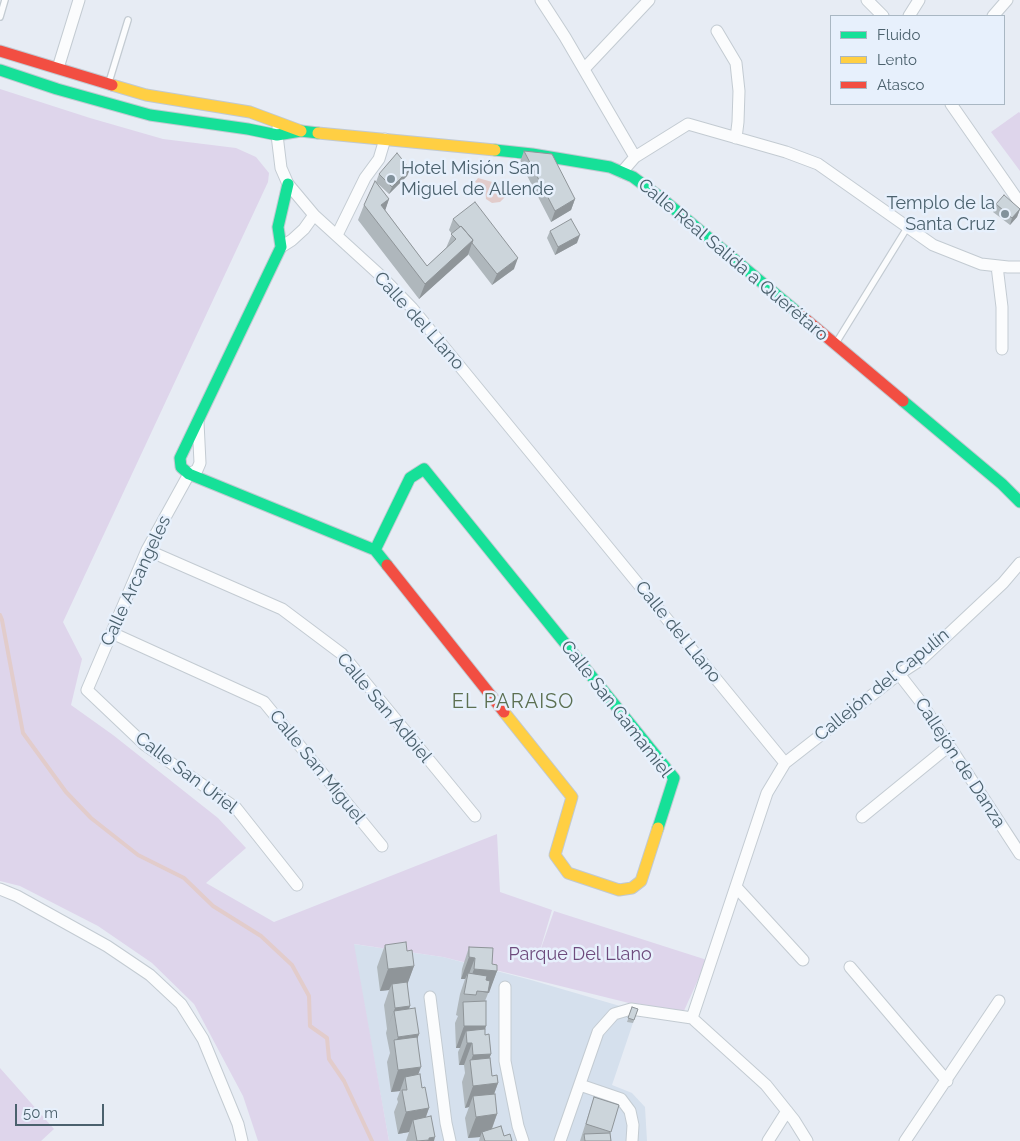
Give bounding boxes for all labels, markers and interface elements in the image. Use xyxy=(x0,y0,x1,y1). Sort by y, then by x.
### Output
legend xyxy=(830,15,1005,105)
text: Fluido xyxy=(877,26,920,44)
text: Lento xyxy=(877,51,917,69)
text: Atasco xyxy=(877,76,924,94)
place label: Hotel Misión San Miguel de Allende xyxy=(401,158,554,200)
marker: Hotel Misión San Miguel de Allende xyxy=(385,173,397,185)
street label: Calle Real Salida a Querétaro xyxy=(633,174,833,346)
place label: Templo de la Santa Cruz xyxy=(887,193,995,235)
marker: Templo de la Santa Cruz xyxy=(999,208,1011,220)
street label: Calle del Llano xyxy=(369,267,469,375)
street label: Calle Arcangeles xyxy=(96,512,176,650)
street label: Calle del Llano xyxy=(630,577,726,687)
street label: Callejón del Capulín xyxy=(810,624,954,746)
street label: Calle San Gamamiel xyxy=(556,636,676,782)
street label: Calle San Adbiel xyxy=(332,649,436,767)
district label: EL PARAISO xyxy=(450,690,576,714)
street label: Callejón de Danza xyxy=(910,694,1010,832)
street label: Calle San Miguel xyxy=(265,706,369,828)
street label: Calle San Uriel xyxy=(131,728,241,818)
park label: Parque Del Llano xyxy=(508,944,652,966)
scale bar xyxy=(18,1094,106,1126)
text: 50 m xyxy=(23,1104,58,1122)

